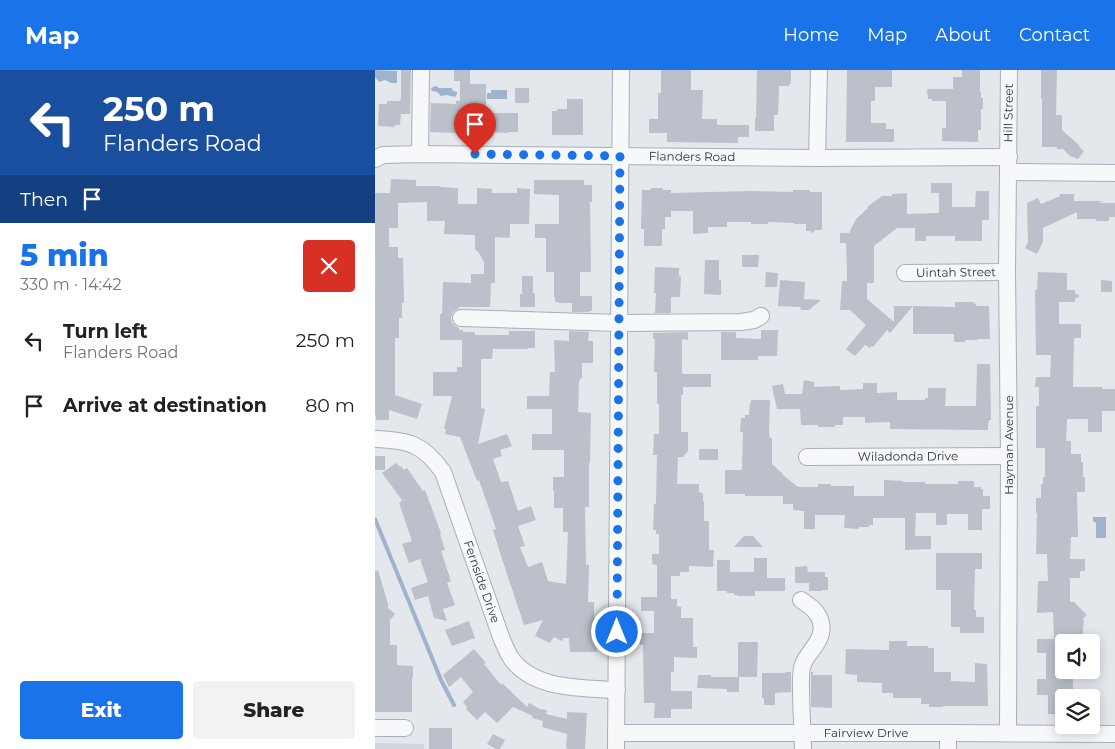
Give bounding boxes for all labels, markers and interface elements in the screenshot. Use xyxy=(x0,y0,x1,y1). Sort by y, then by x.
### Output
text: Map xyxy=(25,21,79,50)
text: Home xyxy=(783,24,839,46)
text: Map xyxy=(867,24,907,46)
text: About xyxy=(935,24,991,46)
text: Contact xyxy=(1019,24,1090,46)
street label: Hill Street xyxy=(1000,83,1016,143)
text: 250 m xyxy=(103,87,215,130)
icon: left xyxy=(20,90,85,155)
pin xyxy=(454,103,496,154)
icon: arrive xyxy=(461,110,489,138)
text: Flanders Road xyxy=(103,130,262,157)
street label: Flanders Road xyxy=(649,148,735,164)
icon: arrive xyxy=(78,185,106,213)
text: Then xyxy=(20,188,68,211)
text: 5 min xyxy=(20,237,109,274)
button: close xyxy=(303,240,355,292)
street label: Uintah Street xyxy=(916,264,996,280)
text: 330 m · 14:42 xyxy=(20,275,122,294)
text: Turn left xyxy=(63,320,148,343)
icon: left xyxy=(20,327,48,355)
text: 250 m xyxy=(296,329,355,352)
text: Flanders Road xyxy=(63,343,178,362)
icon: arrive xyxy=(20,392,48,420)
text: Arrive at destination xyxy=(63,394,267,417)
text: 80 m xyxy=(305,394,355,417)
street label: Hayman Avenue xyxy=(1001,395,1016,495)
street label: Wiladonda Drive xyxy=(858,448,958,464)
street label: Fernside Drive xyxy=(461,538,503,625)
position arrow xyxy=(590,605,642,657)
map controls xyxy=(1055,634,1100,734)
button: sound xyxy=(1055,634,1100,679)
button: Exit xyxy=(20,681,183,739)
button: Share xyxy=(193,681,355,739)
button: layers xyxy=(1055,689,1100,734)
street label: Fairview Drive xyxy=(824,725,908,740)

